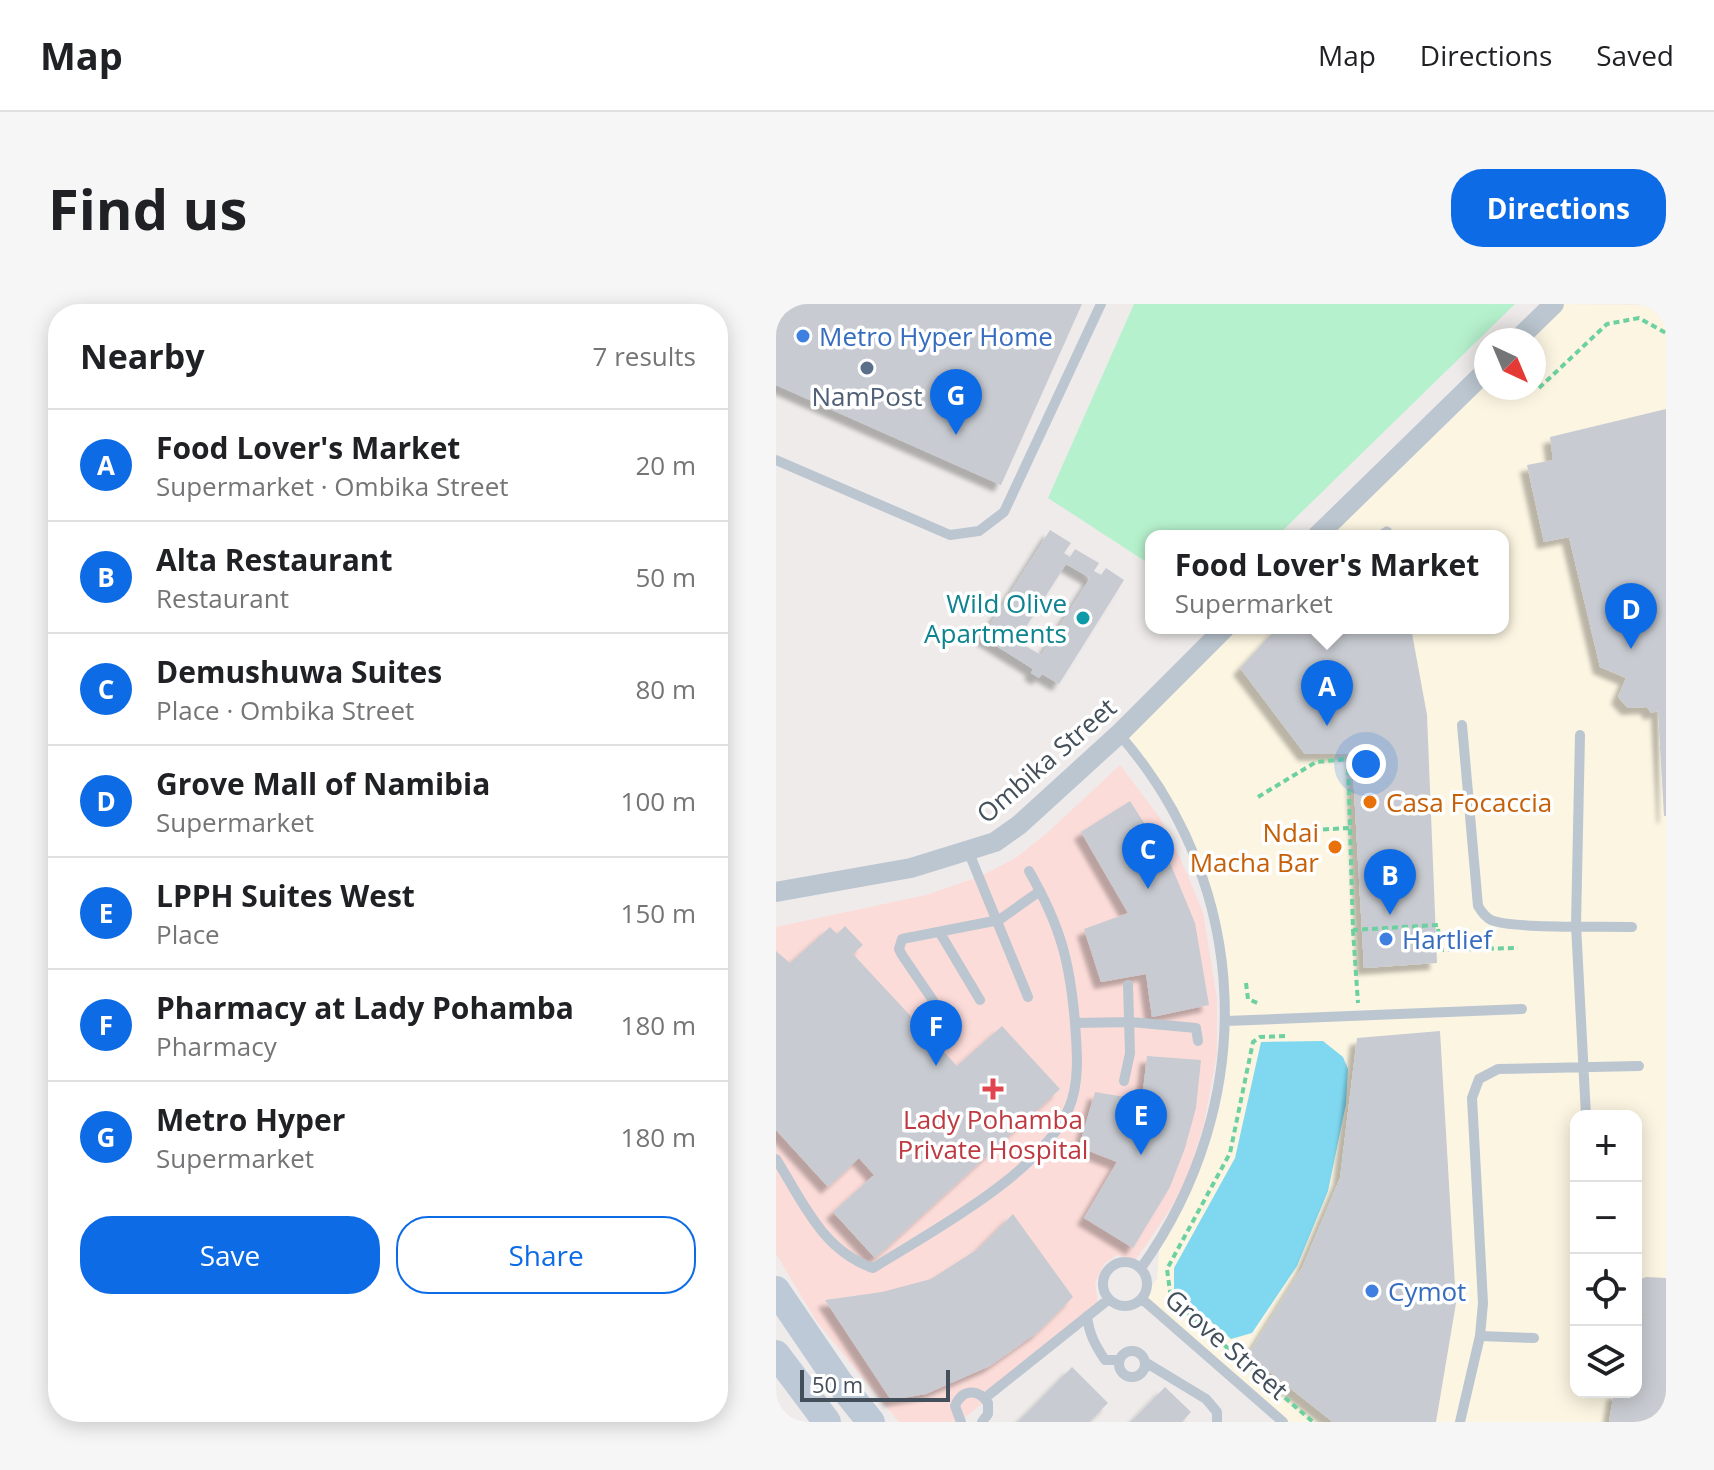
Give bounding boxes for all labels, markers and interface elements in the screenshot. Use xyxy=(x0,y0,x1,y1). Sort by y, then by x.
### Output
text: Map xyxy=(40,29,123,81)
text: Map xyxy=(1318,36,1376,74)
text: Directions xyxy=(1420,36,1552,74)
text: Saved xyxy=(1596,36,1674,74)
button: Directions xyxy=(1451,169,1666,247)
text: Find us xyxy=(48,170,247,246)
place label: Metro Hyper Home xyxy=(819,318,1053,354)
marker: Metro Hyper Home xyxy=(794,327,812,345)
north arrow xyxy=(1474,328,1546,400)
text: Nearby xyxy=(80,333,205,379)
text: 7 results xyxy=(593,338,696,374)
marker: NamPost xyxy=(858,359,876,377)
pin: G xyxy=(930,369,982,435)
place label: NamPost xyxy=(811,378,923,414)
text: Food Lover's Market xyxy=(156,427,460,468)
text: A xyxy=(97,447,115,483)
text: 20 m xyxy=(635,447,696,483)
text: Supermarket · Ombika Street xyxy=(156,468,509,504)
popup xyxy=(1145,530,1509,634)
text: Alta Restaurant xyxy=(156,539,393,580)
text: Food Lover's Market xyxy=(1175,544,1479,585)
text: B xyxy=(97,559,115,595)
text: 50 m xyxy=(635,559,696,595)
text: Restaurant xyxy=(156,580,289,616)
pin: D xyxy=(1605,583,1657,649)
place label: Wild Olive Apartments xyxy=(924,585,1067,651)
text: Supermarket xyxy=(1175,585,1333,621)
marker: Wild Olive Apartments xyxy=(1074,609,1092,627)
text: Demushuwa Suites xyxy=(156,651,442,692)
pin: A xyxy=(1301,660,1353,726)
text: C xyxy=(98,671,114,707)
text: 80 m xyxy=(635,671,696,707)
street label: Ombika Street xyxy=(968,689,1124,831)
text: Place · Ombika Street xyxy=(156,692,414,728)
your location xyxy=(1346,744,1386,784)
text: Grove Mall of Namibia xyxy=(156,763,490,804)
text: D xyxy=(96,783,116,819)
text: 100 m xyxy=(621,783,696,819)
place label: Casa Focaccia xyxy=(1386,784,1552,820)
marker: Casa Focaccia xyxy=(1361,793,1379,811)
text: Supermarket xyxy=(156,804,314,840)
place label: Ndai Macha Bar xyxy=(1190,814,1319,880)
pin: C xyxy=(1122,823,1174,889)
marker: Ndai Macha Bar xyxy=(1326,838,1344,856)
pin: B xyxy=(1364,849,1416,915)
text: LPPH Suites West xyxy=(156,875,415,916)
text: E xyxy=(99,895,113,931)
text: 150 m xyxy=(621,895,696,931)
text: Place xyxy=(156,916,220,952)
place label: Hartlief xyxy=(1402,921,1493,957)
marker: Hartlief xyxy=(1377,930,1395,948)
text: Pharmacy at Lady Pohamba xyxy=(156,987,574,1028)
pin: F xyxy=(910,1000,962,1066)
text: F xyxy=(99,1007,113,1043)
text: 180 m xyxy=(621,1007,696,1043)
text: Pharmacy xyxy=(156,1028,277,1064)
marker: Lady Pohamba Private Hospital xyxy=(982,1078,1004,1100)
pin: E xyxy=(1115,1089,1167,1155)
text: Metro Hyper xyxy=(156,1099,345,1140)
place label: Lady Pohamba Private Hospital xyxy=(898,1101,1088,1167)
map controls xyxy=(1570,1110,1642,1398)
button: + xyxy=(1570,1110,1642,1182)
text: G xyxy=(97,1119,115,1155)
text: 180 m xyxy=(621,1119,696,1155)
text: Supermarket xyxy=(156,1140,314,1176)
button: − xyxy=(1570,1182,1642,1254)
button: Save xyxy=(80,1216,380,1294)
button: Share xyxy=(396,1216,696,1294)
button: locate xyxy=(1570,1254,1642,1326)
place label: Cymot xyxy=(1388,1273,1466,1309)
street label: Grove Street xyxy=(1158,1281,1296,1407)
marker: Cymot xyxy=(1363,1282,1381,1300)
button: layers xyxy=(1570,1326,1642,1398)
scale bar xyxy=(800,1366,950,1402)
text: 50 m xyxy=(812,1369,863,1399)

